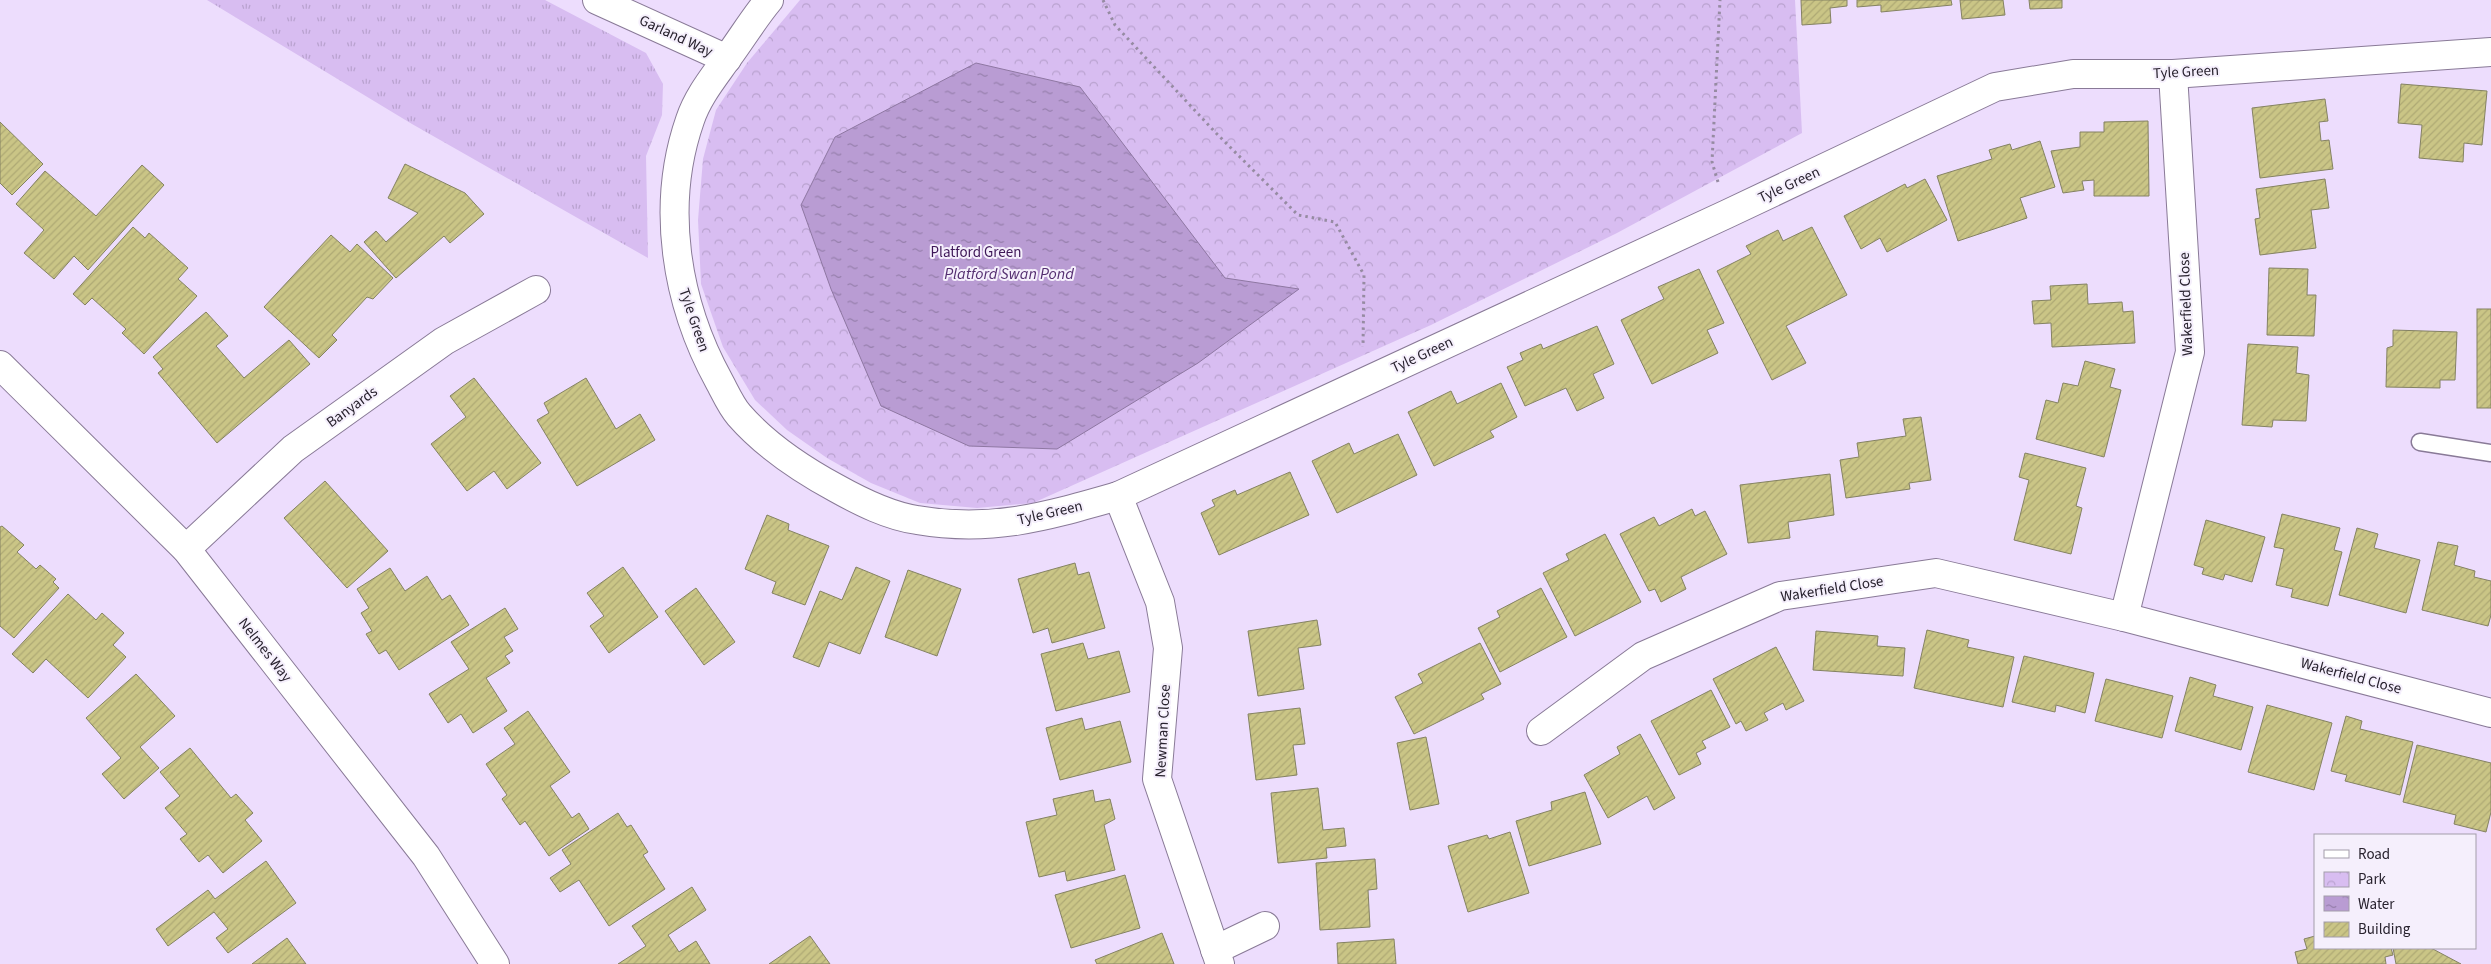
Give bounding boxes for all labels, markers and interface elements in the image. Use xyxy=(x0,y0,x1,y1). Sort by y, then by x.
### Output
street label: Garland Way xyxy=(636,10,716,62)
street label: Tyle Green xyxy=(2152,60,2220,84)
street label: Tyle Green xyxy=(1755,161,1823,209)
park label: Platford Green xyxy=(931,242,1021,263)
street label: Wakerfield Close xyxy=(2174,252,2198,356)
water label: Platford Swan Pond xyxy=(944,263,1074,285)
street label: Tyle Green xyxy=(673,285,715,355)
street label: Tyle Green xyxy=(1388,331,1456,379)
street label: Banyards xyxy=(322,381,382,433)
street label: Tyle Green xyxy=(1015,495,1085,531)
street label: Wakerfield Close xyxy=(1779,571,1885,607)
street label: Nelmes Way xyxy=(233,613,297,687)
street label: Wakerfield Close xyxy=(2298,652,2404,700)
street label: Newman Close xyxy=(1150,684,1176,778)
legend xyxy=(2314,834,2476,949)
text: Road xyxy=(2358,844,2390,865)
text: Park xyxy=(2358,869,2387,890)
text: Water xyxy=(2358,894,2395,915)
text: Building xyxy=(2358,919,2411,940)

